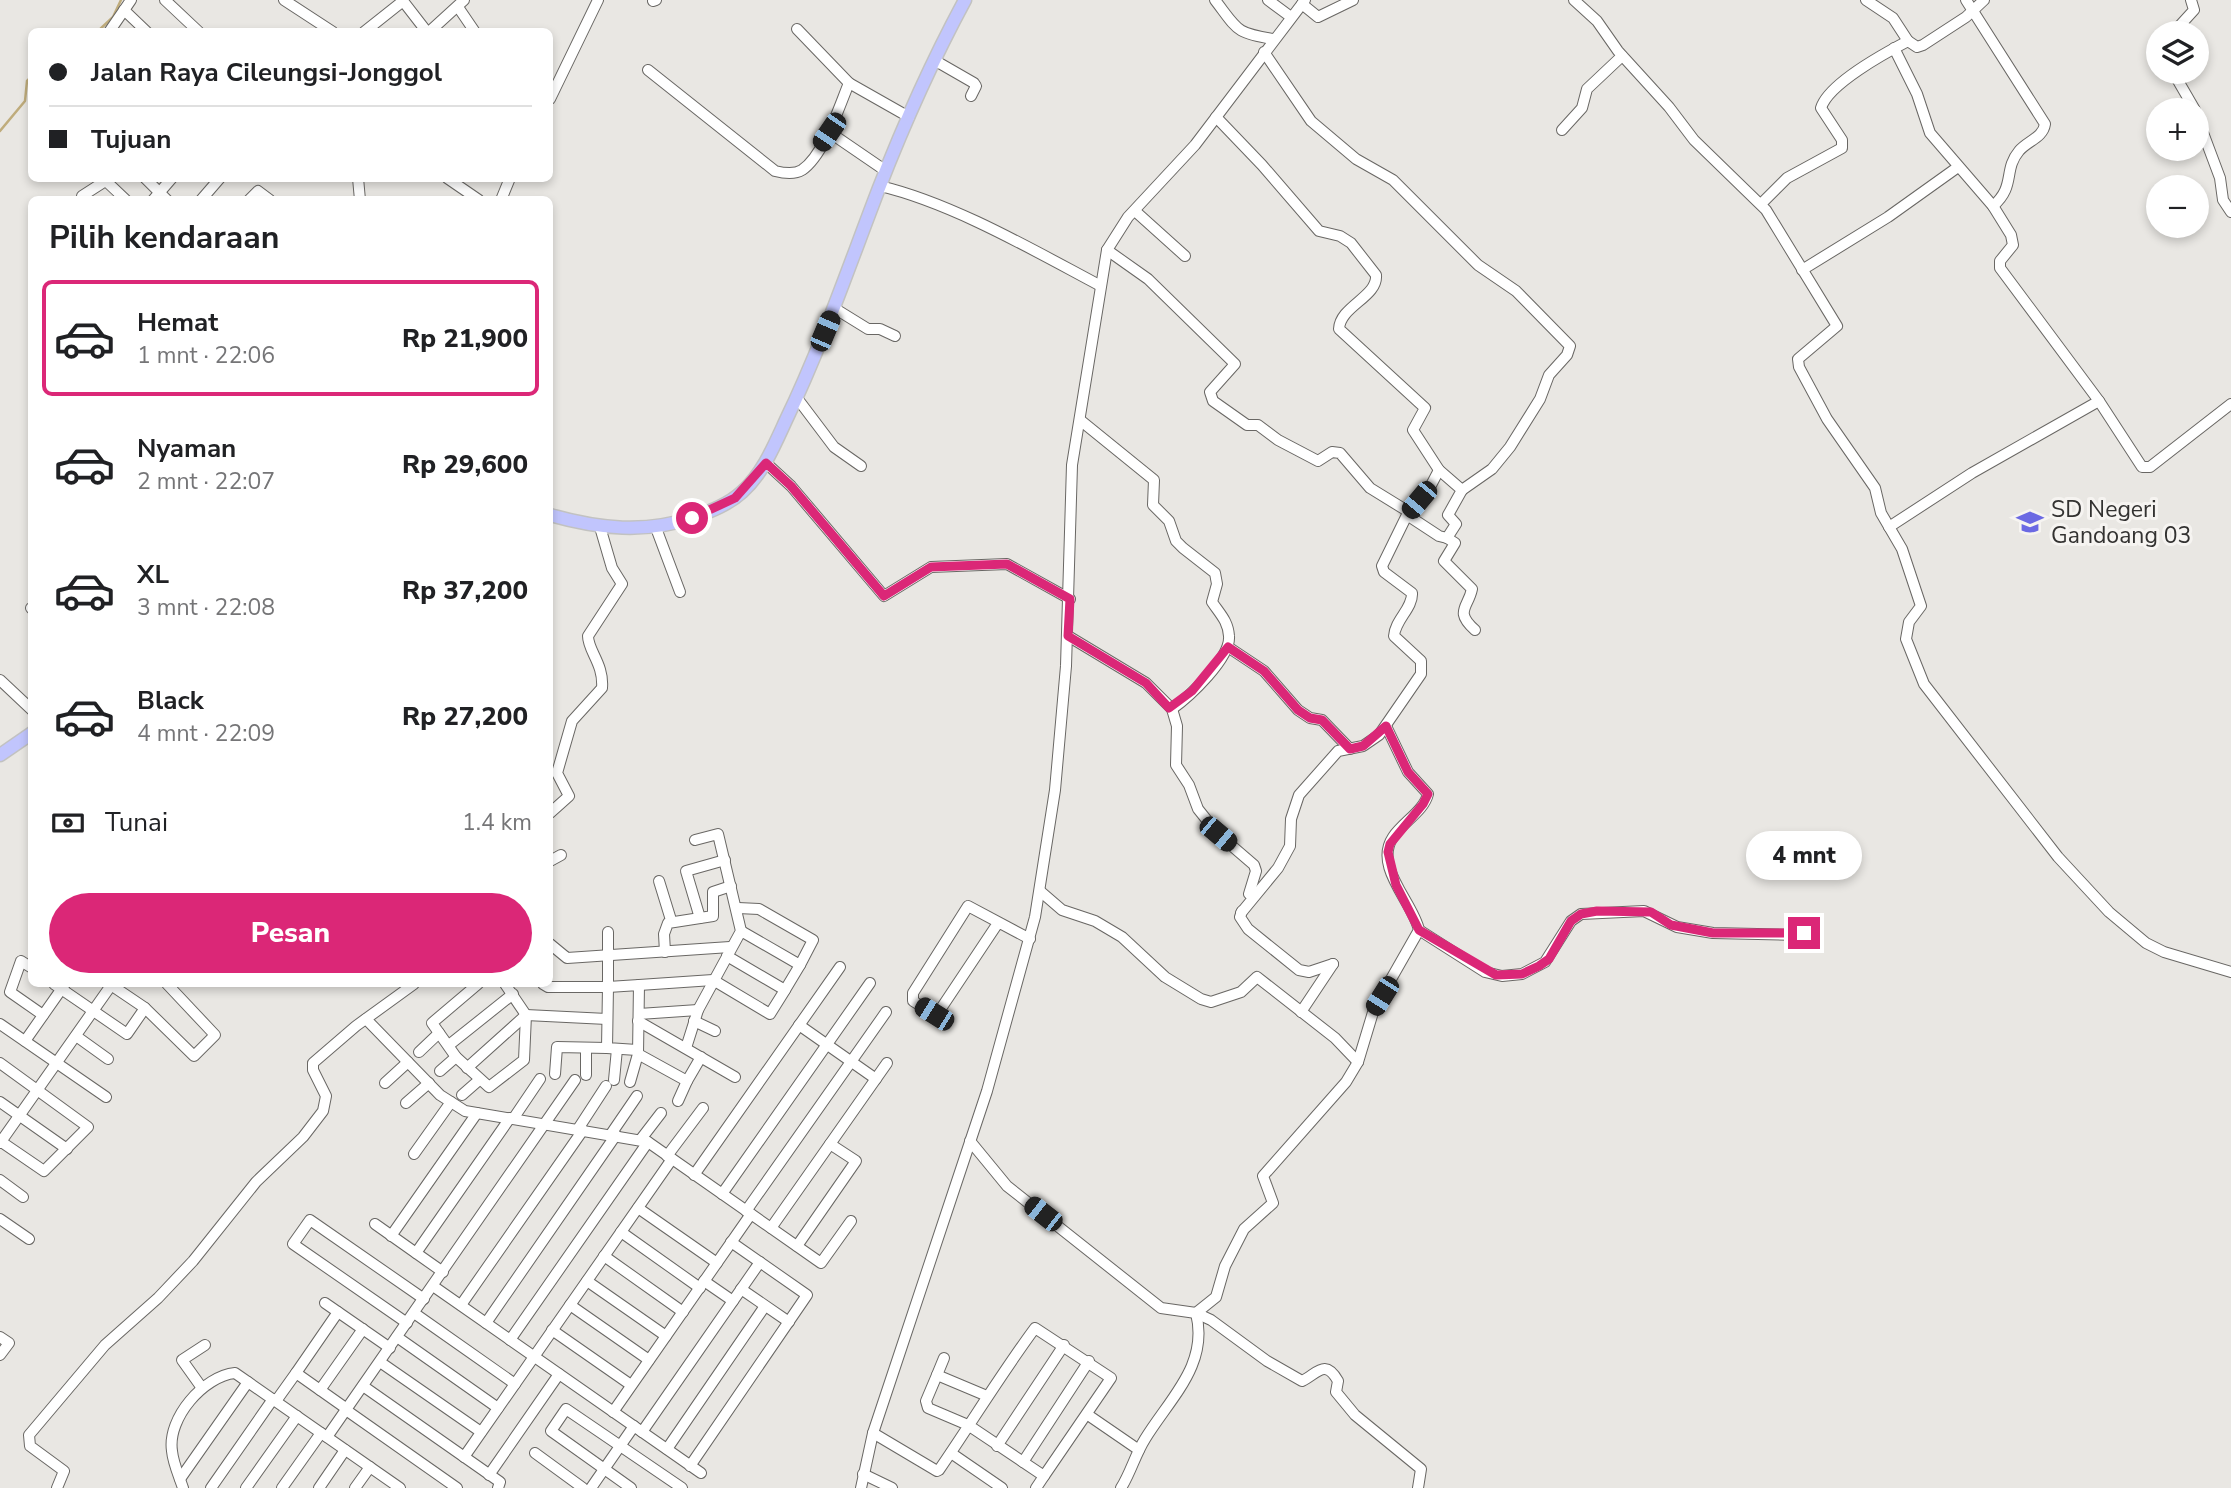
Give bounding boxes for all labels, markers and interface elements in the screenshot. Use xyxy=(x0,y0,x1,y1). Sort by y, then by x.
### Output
map controls xyxy=(2146,21,2209,238)
button: layers xyxy=(2146,21,2209,84)
text: Jalan Raya Cileungsi-Jonggol xyxy=(91,55,442,90)
button: + xyxy=(2146,98,2209,161)
car xyxy=(809,109,850,155)
text: Tujuan xyxy=(91,122,171,157)
button: − xyxy=(2146,175,2209,238)
text: Pilih kendaraan xyxy=(49,216,279,259)
text: Hemat xyxy=(137,305,218,340)
icon: car xyxy=(53,307,116,370)
car xyxy=(808,308,843,354)
text: Rp 21,900 xyxy=(402,321,528,356)
text: 1 mnt · 22:06 xyxy=(137,340,275,371)
text: Nyaman xyxy=(137,431,236,466)
icon: car xyxy=(53,433,116,496)
text: Rp 29,600 xyxy=(402,447,528,482)
text: 2 mnt · 22:07 xyxy=(137,466,275,497)
car xyxy=(1398,477,1441,523)
place label: SD Negeri Gandoang 03 xyxy=(2051,494,2191,551)
route start xyxy=(676,502,708,534)
school or university icon: SD Negeri Gandoang 03 xyxy=(2015,507,2045,537)
text: XL xyxy=(137,557,169,592)
icon: car xyxy=(53,559,116,622)
text: Rp 37,200 xyxy=(402,573,528,608)
text: 3 mnt · 22:08 xyxy=(137,592,275,623)
text: Black xyxy=(137,683,204,718)
icon: car xyxy=(53,685,116,748)
text: Rp 27,200 xyxy=(402,699,528,734)
text: 4 mnt · 22:09 xyxy=(137,718,275,749)
icon: cash xyxy=(49,804,87,842)
text: Tunai xyxy=(105,805,168,840)
text: 1.4 km xyxy=(462,807,532,838)
car xyxy=(1196,812,1241,856)
callout: 4 mnt xyxy=(1746,832,1862,880)
text: 4 mnt xyxy=(1772,840,1836,871)
button: Pesan xyxy=(49,893,532,973)
route end xyxy=(1788,917,1820,949)
car xyxy=(1362,973,1403,1019)
car xyxy=(911,994,958,1034)
car xyxy=(1020,1193,1067,1235)

